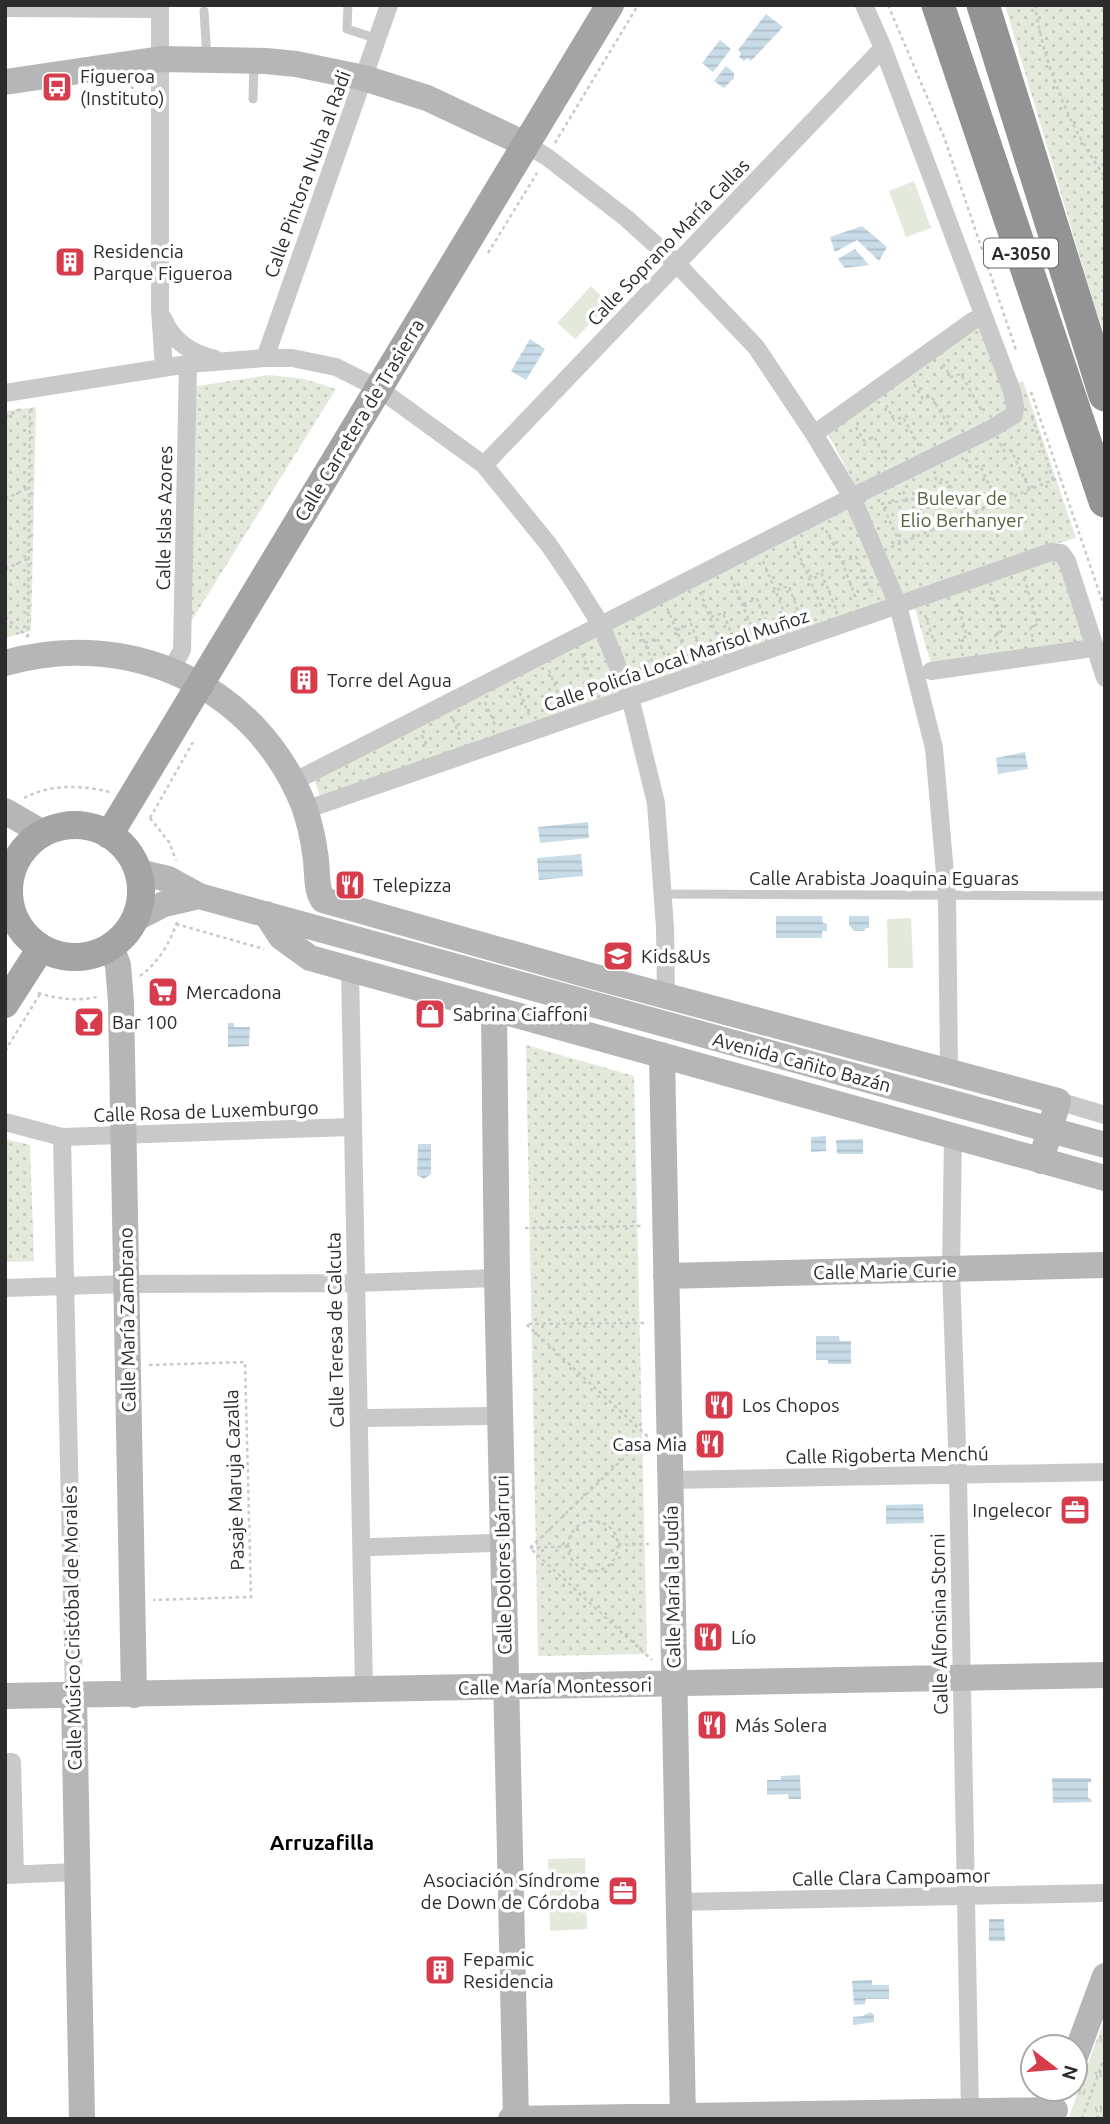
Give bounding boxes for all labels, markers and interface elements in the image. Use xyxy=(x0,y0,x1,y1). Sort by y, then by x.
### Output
place label: Figueroa (Instituto) xyxy=(80,65,165,109)
street label: Calle Pintora Nuha al Radi xyxy=(259,67,355,281)
bus stop icon: Figueroa (Instituto) xyxy=(40,70,74,104)
street label: Calle Soprano María Callas xyxy=(583,154,753,330)
road number: A-3050 xyxy=(984,239,1058,268)
place label: Residencia Parque Figueroa xyxy=(93,240,233,284)
building icon: Residencia Parque Figueroa xyxy=(53,245,87,279)
street label: Calle Carretera de Trasierra xyxy=(290,315,428,525)
street label: Calle Islas Azores xyxy=(152,445,176,591)
park label: Bulevar de Elio Berhanyer xyxy=(900,487,1024,531)
street label: Calle Policía Local Marisol Muñoz xyxy=(541,604,812,716)
building icon: Torre del Agua xyxy=(287,663,321,697)
place label: Torre del Agua xyxy=(327,669,452,691)
street label: Calle Arabista Joaquina Eguaras xyxy=(749,867,1019,889)
restaurant icon: Telepizza xyxy=(333,868,367,902)
place label: Telepizza xyxy=(373,874,452,896)
school or university icon: Kids&Us xyxy=(601,939,635,973)
place label: Kids&Us xyxy=(641,945,711,967)
supermarket icon: Mercadona xyxy=(146,975,180,1009)
place label: Mercadona xyxy=(186,981,282,1003)
shop icon: Sabrina Ciaffoni xyxy=(413,997,447,1031)
place label: Sabrina Ciaffoni xyxy=(453,1003,588,1025)
bar icon: Bar 100 xyxy=(72,1005,106,1039)
place label: Bar 100 xyxy=(112,1011,178,1033)
street label: Avenida Cañito Bazán xyxy=(711,1028,893,1096)
street label: Calle Rosa de Luxemburgo xyxy=(93,1096,319,1126)
street label: Calle María Zambrano xyxy=(114,1227,140,1413)
street label: Calle Teresa de Calcuta xyxy=(322,1232,348,1428)
street label: Calle Marie Curie xyxy=(813,1259,957,1283)
restaurant icon: Los Chopos xyxy=(702,1388,736,1422)
street label: Pasaje Maruja Cazalla xyxy=(220,1389,248,1571)
place label: Los Chopos xyxy=(742,1394,839,1416)
restaurant icon: Casa Mia xyxy=(693,1427,727,1461)
place label: Casa Mia xyxy=(612,1433,687,1455)
street label: Calle Rigoberta Menchú xyxy=(785,1442,989,1468)
street label: Calle Dolores Ibárruri xyxy=(490,1475,516,1655)
street label: Calle Músico Cristóbal de Morales xyxy=(59,1485,85,1771)
office icon: Ingelecor xyxy=(1058,1493,1092,1527)
place label: Ingelecor xyxy=(972,1499,1052,1521)
street label: Calle María la Judía xyxy=(660,1505,684,1669)
street label: Calle Alfonsina Storni xyxy=(926,1533,952,1715)
restaurant icon: Lío xyxy=(691,1620,725,1654)
place label: Lío xyxy=(731,1626,756,1648)
street label: Calle María Montessori xyxy=(458,1673,652,1699)
restaurant icon: Más Solera xyxy=(695,1708,729,1742)
place label: Más Solera xyxy=(735,1714,827,1736)
district label: Arruzafilla xyxy=(270,1830,374,1854)
street label: Calle Clara Campoamor xyxy=(792,1864,990,1890)
place label: Asociación Síndrome de Down de Córdoba xyxy=(421,1869,600,1913)
office icon: Asociación Síndrome de Down de Córdoba xyxy=(606,1874,640,1908)
place label: Fepamic Residencia xyxy=(463,1948,554,1992)
building icon: Fepamic Residencia xyxy=(423,1953,457,1987)
north arrow xyxy=(1019,2033,1089,2103)
text: N xyxy=(1058,2063,1083,2083)

